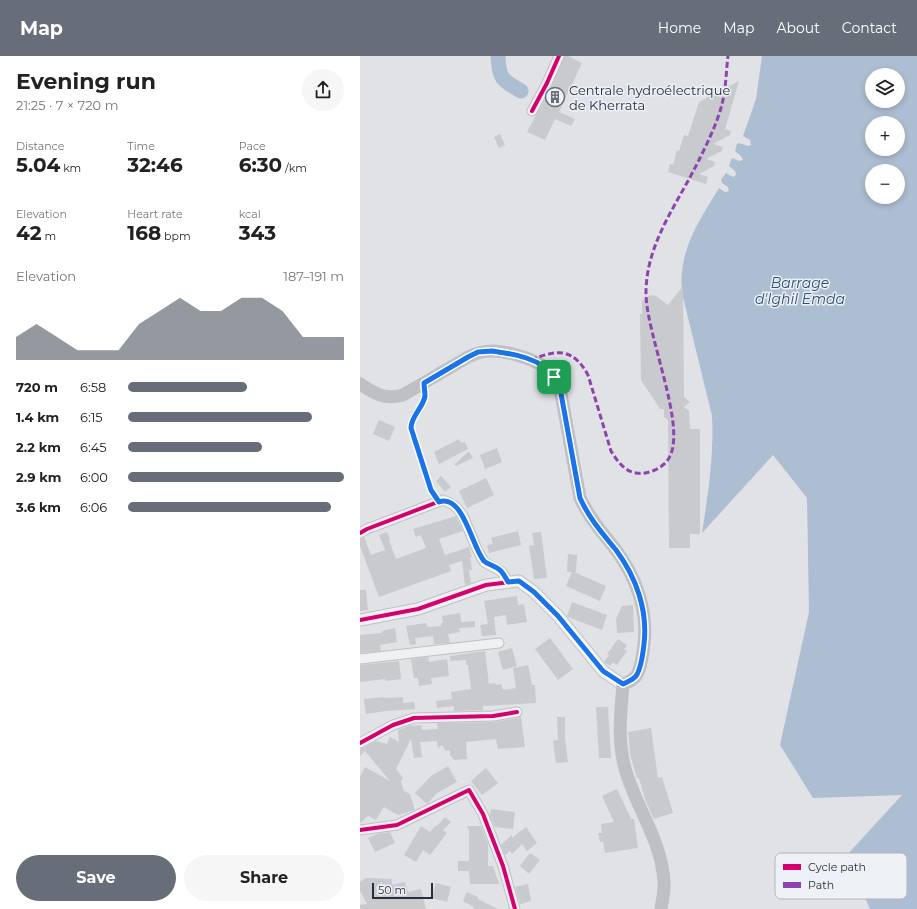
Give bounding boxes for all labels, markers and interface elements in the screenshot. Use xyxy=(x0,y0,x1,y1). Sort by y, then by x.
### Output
text: Map xyxy=(20,17,63,40)
text: Home xyxy=(658,19,701,37)
text: Map xyxy=(723,19,754,37)
text: About xyxy=(776,19,820,37)
text: Contact xyxy=(842,19,897,37)
text: Evening run xyxy=(16,68,156,95)
map controls xyxy=(865,68,905,204)
button: layers xyxy=(865,68,905,108)
button: share xyxy=(302,69,344,111)
place label: Centrale hydroélectrique de Kherrata xyxy=(569,82,730,113)
building icon: Centrale hydroélectrique de Kherrata xyxy=(544,86,566,108)
text: 21:25 · 7 × 720 m xyxy=(16,97,118,113)
button: + xyxy=(865,116,905,156)
text: Distance xyxy=(16,139,64,153)
text: Time xyxy=(127,139,155,153)
text: Pace xyxy=(239,139,266,153)
text: 5.04 xyxy=(16,153,60,177)
text: 32:46 xyxy=(127,153,183,177)
text: 6:30 xyxy=(239,153,282,177)
text: km xyxy=(60,161,81,175)
text: /km xyxy=(282,161,307,175)
button: − xyxy=(865,164,905,204)
text: Elevation xyxy=(16,207,67,221)
text: Heart rate xyxy=(127,207,183,221)
text: kcal xyxy=(239,207,261,221)
text: 42 xyxy=(16,221,42,245)
text: 168 xyxy=(127,221,161,245)
text: 343 xyxy=(239,221,276,245)
text: m xyxy=(42,229,56,243)
text: bpm xyxy=(161,229,191,243)
text: Elevation xyxy=(16,268,76,284)
text: 187–191 m xyxy=(283,268,344,284)
water label: Barrage d'Ighil Emda xyxy=(755,274,845,308)
pin xyxy=(537,360,571,394)
icon: arrive xyxy=(543,366,565,388)
text: 720 m xyxy=(16,379,58,395)
text: 6:58 xyxy=(80,379,106,395)
text: 1.4 km xyxy=(16,409,59,425)
text: 6:15 xyxy=(80,409,103,425)
text: 2.2 km xyxy=(16,439,61,455)
text: 6:45 xyxy=(80,439,107,455)
text: 2.9 km xyxy=(16,469,61,485)
text: 6:00 xyxy=(80,469,108,485)
text: 3.6 km xyxy=(16,499,61,515)
text: 6:06 xyxy=(80,499,107,515)
legend xyxy=(775,853,907,899)
button: Save xyxy=(16,855,176,901)
button: Share xyxy=(184,855,344,901)
text: Cycle path xyxy=(808,860,866,874)
text: Path xyxy=(808,878,834,892)
scale bar xyxy=(372,881,433,900)
text: 50 m xyxy=(378,883,406,897)

